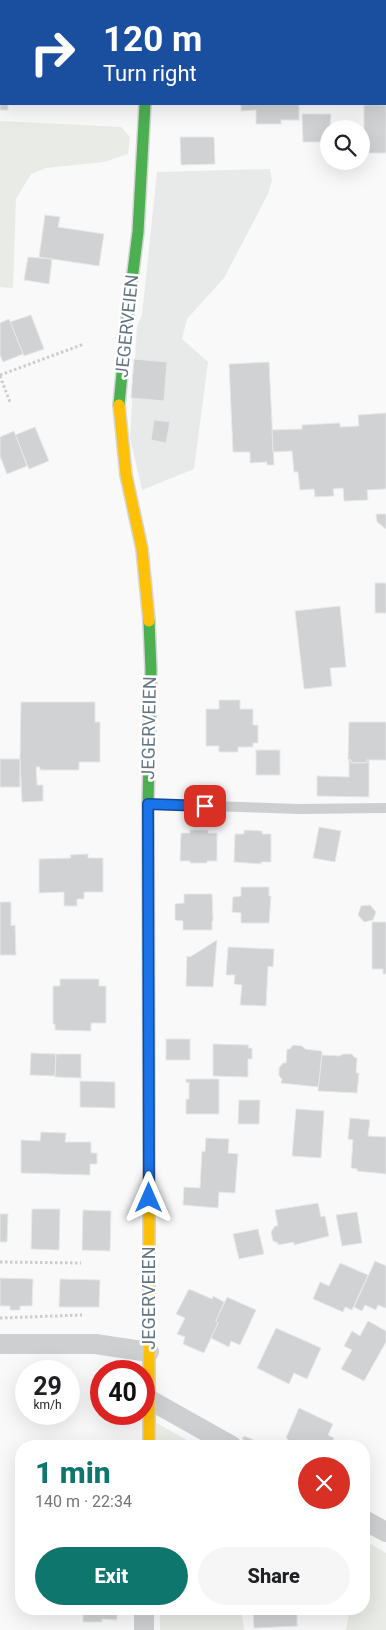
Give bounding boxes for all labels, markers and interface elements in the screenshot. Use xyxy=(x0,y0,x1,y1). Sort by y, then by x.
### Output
text: 120 m xyxy=(103,19,202,60)
icon: right xyxy=(20,20,85,85)
text: Turn right xyxy=(103,61,197,86)
map controls xyxy=(320,120,370,170)
button: search xyxy=(320,120,370,170)
street label: JEGERVEIEN xyxy=(111,274,142,378)
street label: JEGERVEIEN xyxy=(137,676,160,780)
pin xyxy=(184,785,226,827)
icon: arrive xyxy=(191,792,219,820)
position arrow xyxy=(122,1171,174,1223)
street label: JEGERVEIEN xyxy=(138,1246,159,1350)
speed limit sign: 40 xyxy=(90,1360,155,1425)
text: 29 xyxy=(33,1372,62,1401)
text: km/h xyxy=(33,1398,62,1412)
text: 1 min xyxy=(35,1455,111,1490)
button: close xyxy=(298,1457,350,1509)
text: 140 m · 22:34 xyxy=(35,1492,132,1511)
button: Exit xyxy=(35,1547,188,1605)
button: Share xyxy=(198,1547,350,1605)

